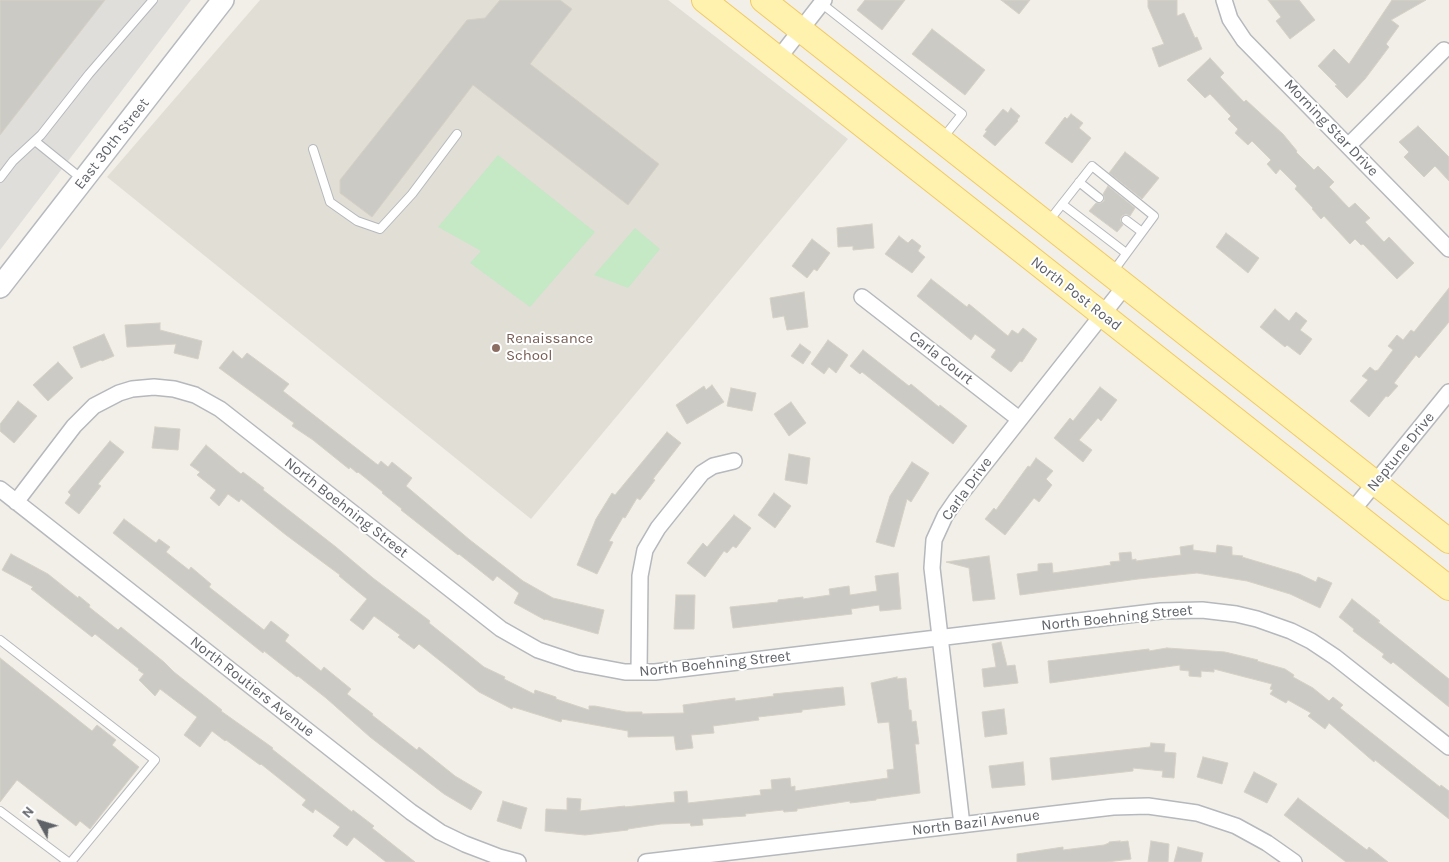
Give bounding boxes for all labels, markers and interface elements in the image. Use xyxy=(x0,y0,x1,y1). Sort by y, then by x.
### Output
street label: Morning Star Drive xyxy=(1280,76,1382,180)
street label: East 30th Street xyxy=(71,95,153,193)
street label: North Post Road xyxy=(1027,253,1125,335)
street label: Carla Court xyxy=(905,327,977,389)
place label: Renaissance School xyxy=(506,330,593,365)
marker: Renaissance School xyxy=(490,342,502,354)
street label: Neptune Drive xyxy=(1364,409,1438,495)
street label: North Boehning Street xyxy=(280,454,412,562)
street label: Carla Drive xyxy=(938,454,996,524)
street label: North Boehning Street xyxy=(1040,601,1194,635)
street label: North Routiers Avenue xyxy=(186,633,318,741)
street label: North Boehning Street xyxy=(638,647,792,681)
north arrow xyxy=(15,797,65,847)
text: N xyxy=(18,803,38,822)
street label: North Bazil Avenue xyxy=(911,806,1041,840)

